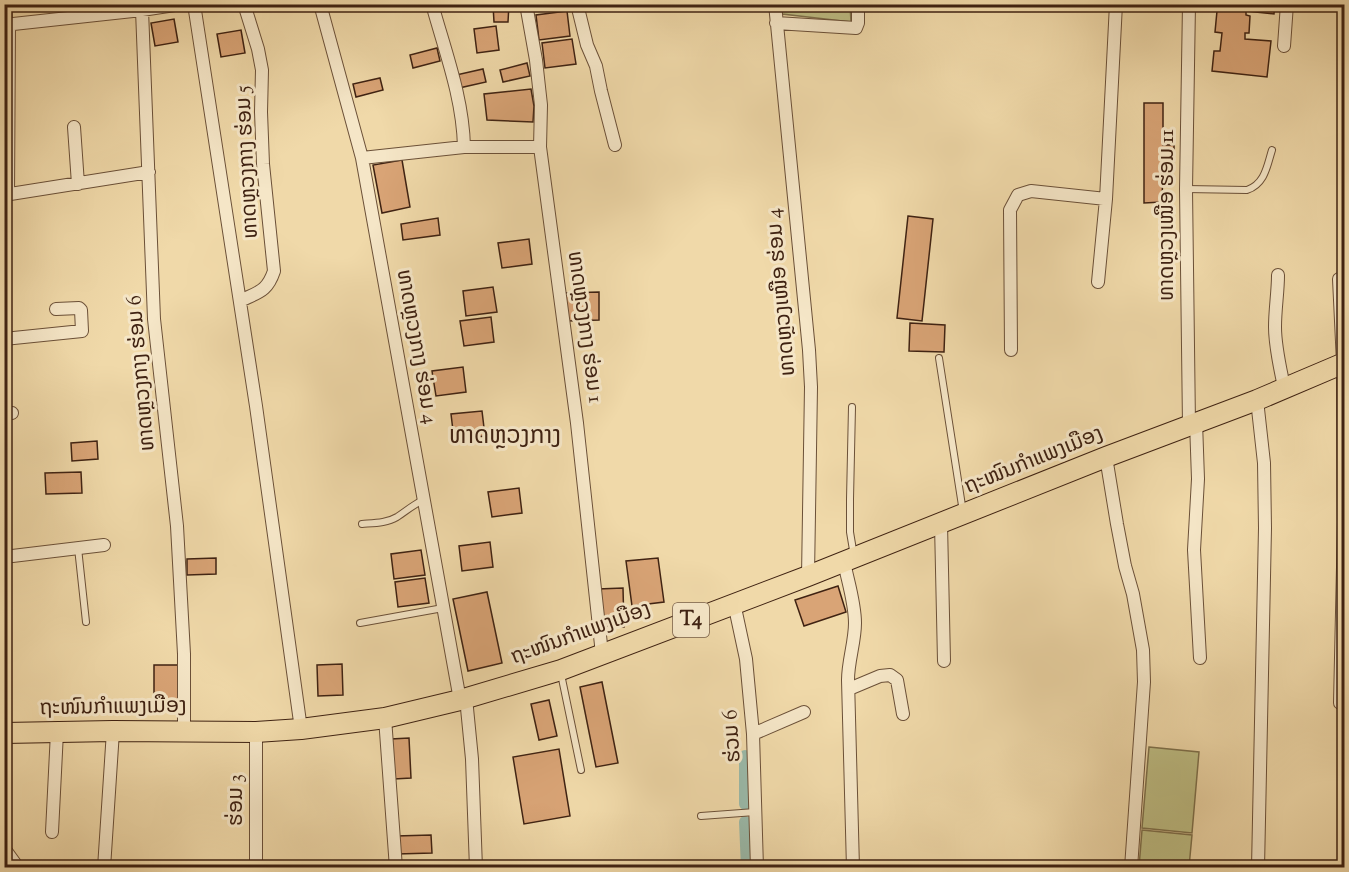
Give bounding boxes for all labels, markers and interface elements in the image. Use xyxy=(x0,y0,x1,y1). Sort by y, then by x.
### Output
street label: ທາດຫຼວງກາງ ຮ່ອມ 5 xyxy=(229,85,267,239)
street label: ທາດຫຼວງເໜືອ ຮ່ອມ 11 xyxy=(1153,129,1183,301)
street label: ທາດຫຼວງເໜືອ ຮ່ອມ 4 xyxy=(760,207,804,377)
street label: ທາດຫຼວງກາງ ຮ່ອມ 1 xyxy=(558,249,610,405)
street label: ທາດຫຼວງກາງ ຮ່ອມ 4 xyxy=(388,267,444,427)
street label: ທາດຫຼວງກາງ ຮ່ອມ 6 xyxy=(120,294,164,452)
district label: ທາດຫຼວງກາງ xyxy=(449,420,561,454)
street label: ຖະໜົນກຳແພງເມືອງ xyxy=(960,420,1108,502)
street label: ຖະໜົນກຳແພງເມືອງ xyxy=(507,595,655,673)
road number: T4 xyxy=(673,603,709,637)
street label: ຖະໜົນກຳແພງເມືອງ xyxy=(39,692,187,724)
street label: ຮ່ວມ 6 xyxy=(716,709,750,763)
street label: ຮ່ອມ 3 xyxy=(222,774,252,826)

